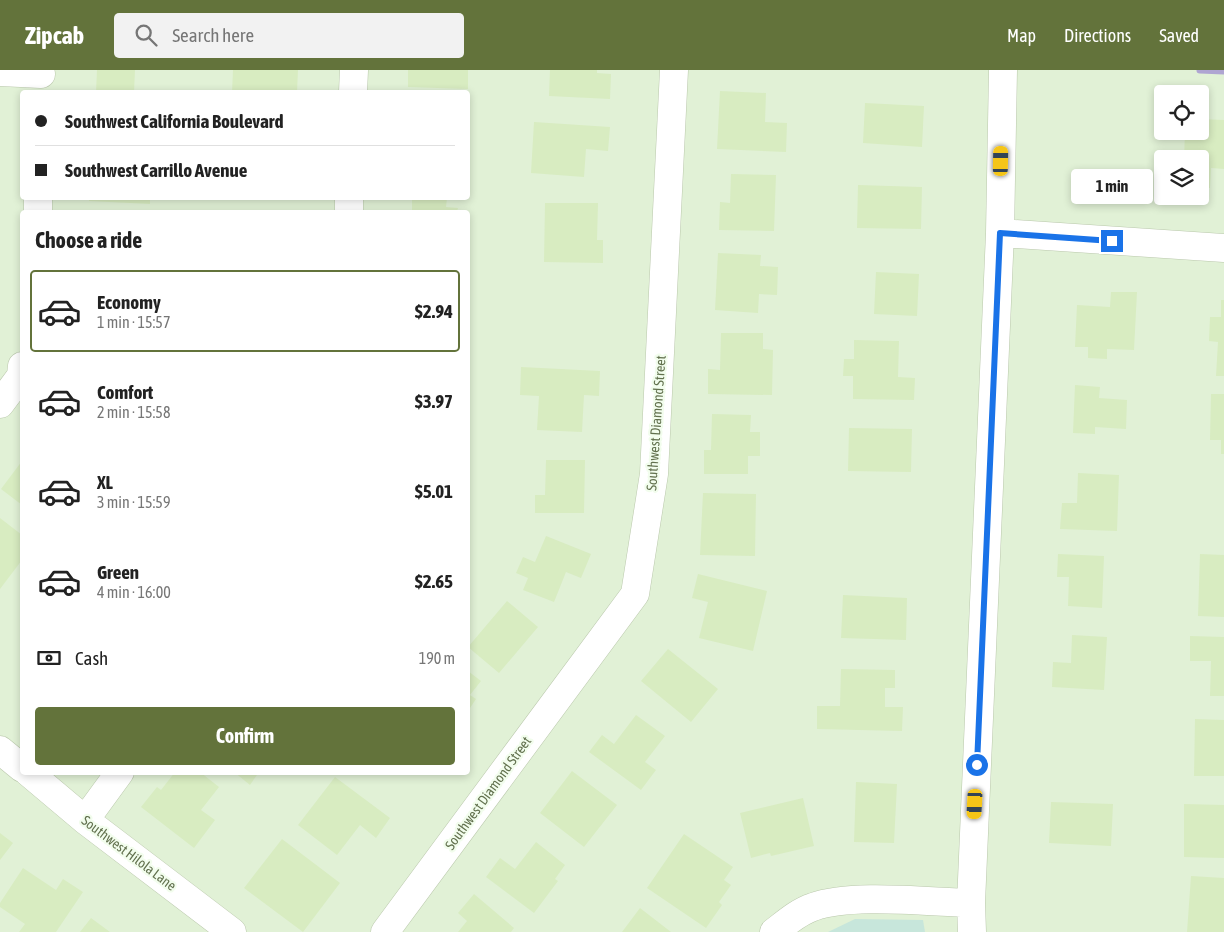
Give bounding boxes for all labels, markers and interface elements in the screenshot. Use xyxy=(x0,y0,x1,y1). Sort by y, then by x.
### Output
search box xyxy=(114,13,464,58)
icon: search xyxy=(132,21,160,49)
text: Zipcab xyxy=(25,22,84,49)
text: Search here xyxy=(172,24,254,46)
text: Map xyxy=(1007,25,1036,46)
text: Directions xyxy=(1064,25,1131,46)
text: Saved xyxy=(1159,25,1199,46)
map controls xyxy=(1154,85,1209,205)
button: locate xyxy=(1154,85,1209,140)
text: Southwest California Boulevard xyxy=(65,110,283,132)
car xyxy=(993,146,1008,176)
button: layers xyxy=(1154,150,1209,205)
text: Southwest Carrillo Avenue xyxy=(65,159,247,181)
callout: 1 min xyxy=(1071,169,1153,204)
text: 1 min xyxy=(1096,177,1128,195)
text: Choose a ride xyxy=(35,227,142,253)
route end xyxy=(1101,230,1123,252)
icon: car xyxy=(37,289,82,334)
text: Economy xyxy=(97,291,161,313)
text: $2.94 xyxy=(415,300,453,322)
text: 1 min · 15:57 xyxy=(97,313,170,331)
street label: Southwest Diamond Street xyxy=(643,355,669,491)
icon: car xyxy=(37,379,82,424)
text: Comfort xyxy=(97,381,153,403)
text: $3.97 xyxy=(415,390,453,412)
text: 2 min · 15:58 xyxy=(97,403,170,421)
icon: car xyxy=(37,469,82,514)
text: XL xyxy=(97,471,113,493)
text: $5.01 xyxy=(415,480,453,502)
text: 3 min · 15:59 xyxy=(97,493,170,511)
icon: car xyxy=(37,559,82,604)
text: Green xyxy=(97,561,139,583)
text: $2.65 xyxy=(415,570,453,592)
text: 4 min · 16:00 xyxy=(97,583,171,601)
icon: cash xyxy=(35,644,63,672)
text: Cash xyxy=(75,647,108,669)
text: 190 m xyxy=(419,649,455,667)
button: Confirm xyxy=(35,707,455,765)
street label: Southwest Diamond Street xyxy=(442,733,534,853)
route start xyxy=(966,754,988,776)
car xyxy=(966,789,983,819)
street label: Southwest Hilola Lane xyxy=(79,812,179,894)

